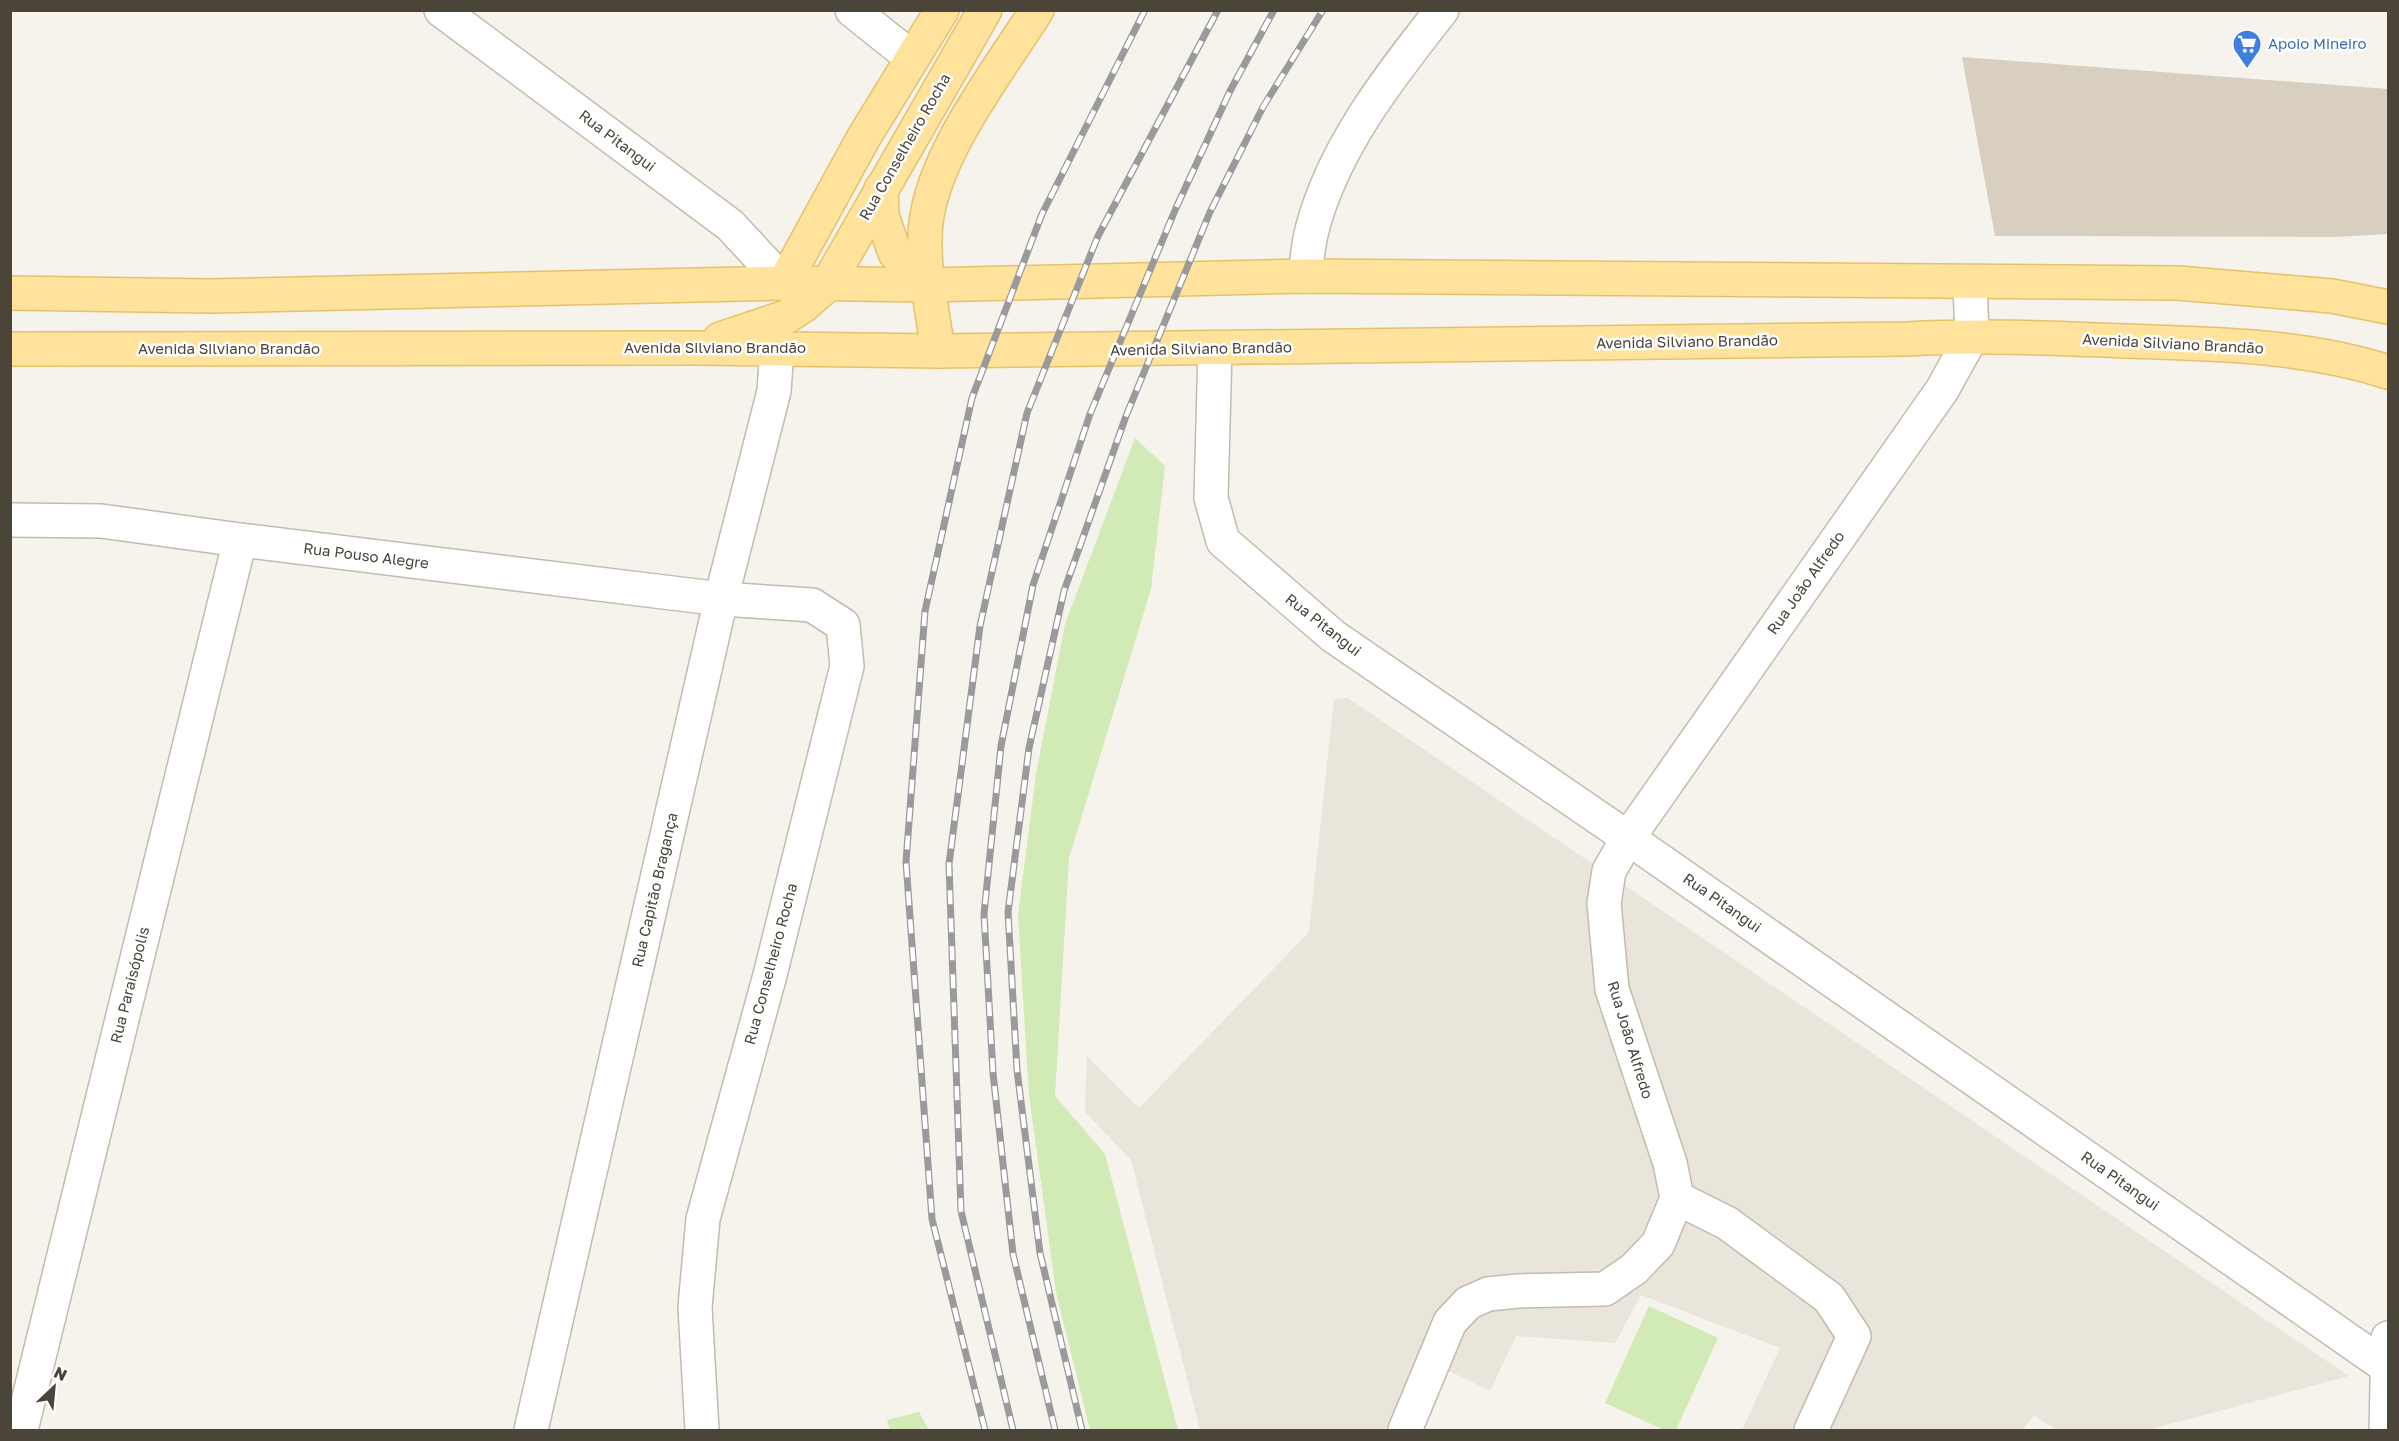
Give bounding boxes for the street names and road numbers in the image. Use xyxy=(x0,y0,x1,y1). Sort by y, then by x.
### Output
street label: Rua Conselheiro Rocha xyxy=(855,70,954,223)
street label: Rua Pitangui xyxy=(576,106,659,175)
street label: Avenida Silviano Brandão xyxy=(2082,329,2264,357)
street label: Avenida Silviano Brandão xyxy=(1596,330,1778,352)
street label: Avenida Silviano Brandão xyxy=(1110,337,1292,359)
street label: Avenida Silviano Brandão xyxy=(624,338,806,356)
street label: Avenida Silviano Brandão xyxy=(138,339,320,357)
street label: Rua João Alfredo xyxy=(1763,527,1848,638)
street label: Rua Pouso Alegre xyxy=(302,538,430,572)
street label: Rua Pitangui xyxy=(1282,589,1365,659)
street label: Rua Capitão Bragança xyxy=(627,811,681,969)
street label: Rua Pitangui xyxy=(1680,869,1765,936)
street label: Rua Conselheiro Rocha xyxy=(740,881,800,1046)
street label: Rua Paraisópolis xyxy=(106,925,152,1045)
street label: Rua João Alfredo xyxy=(1604,979,1657,1101)
street label: Rua Pitangui xyxy=(2078,1147,2163,1214)

